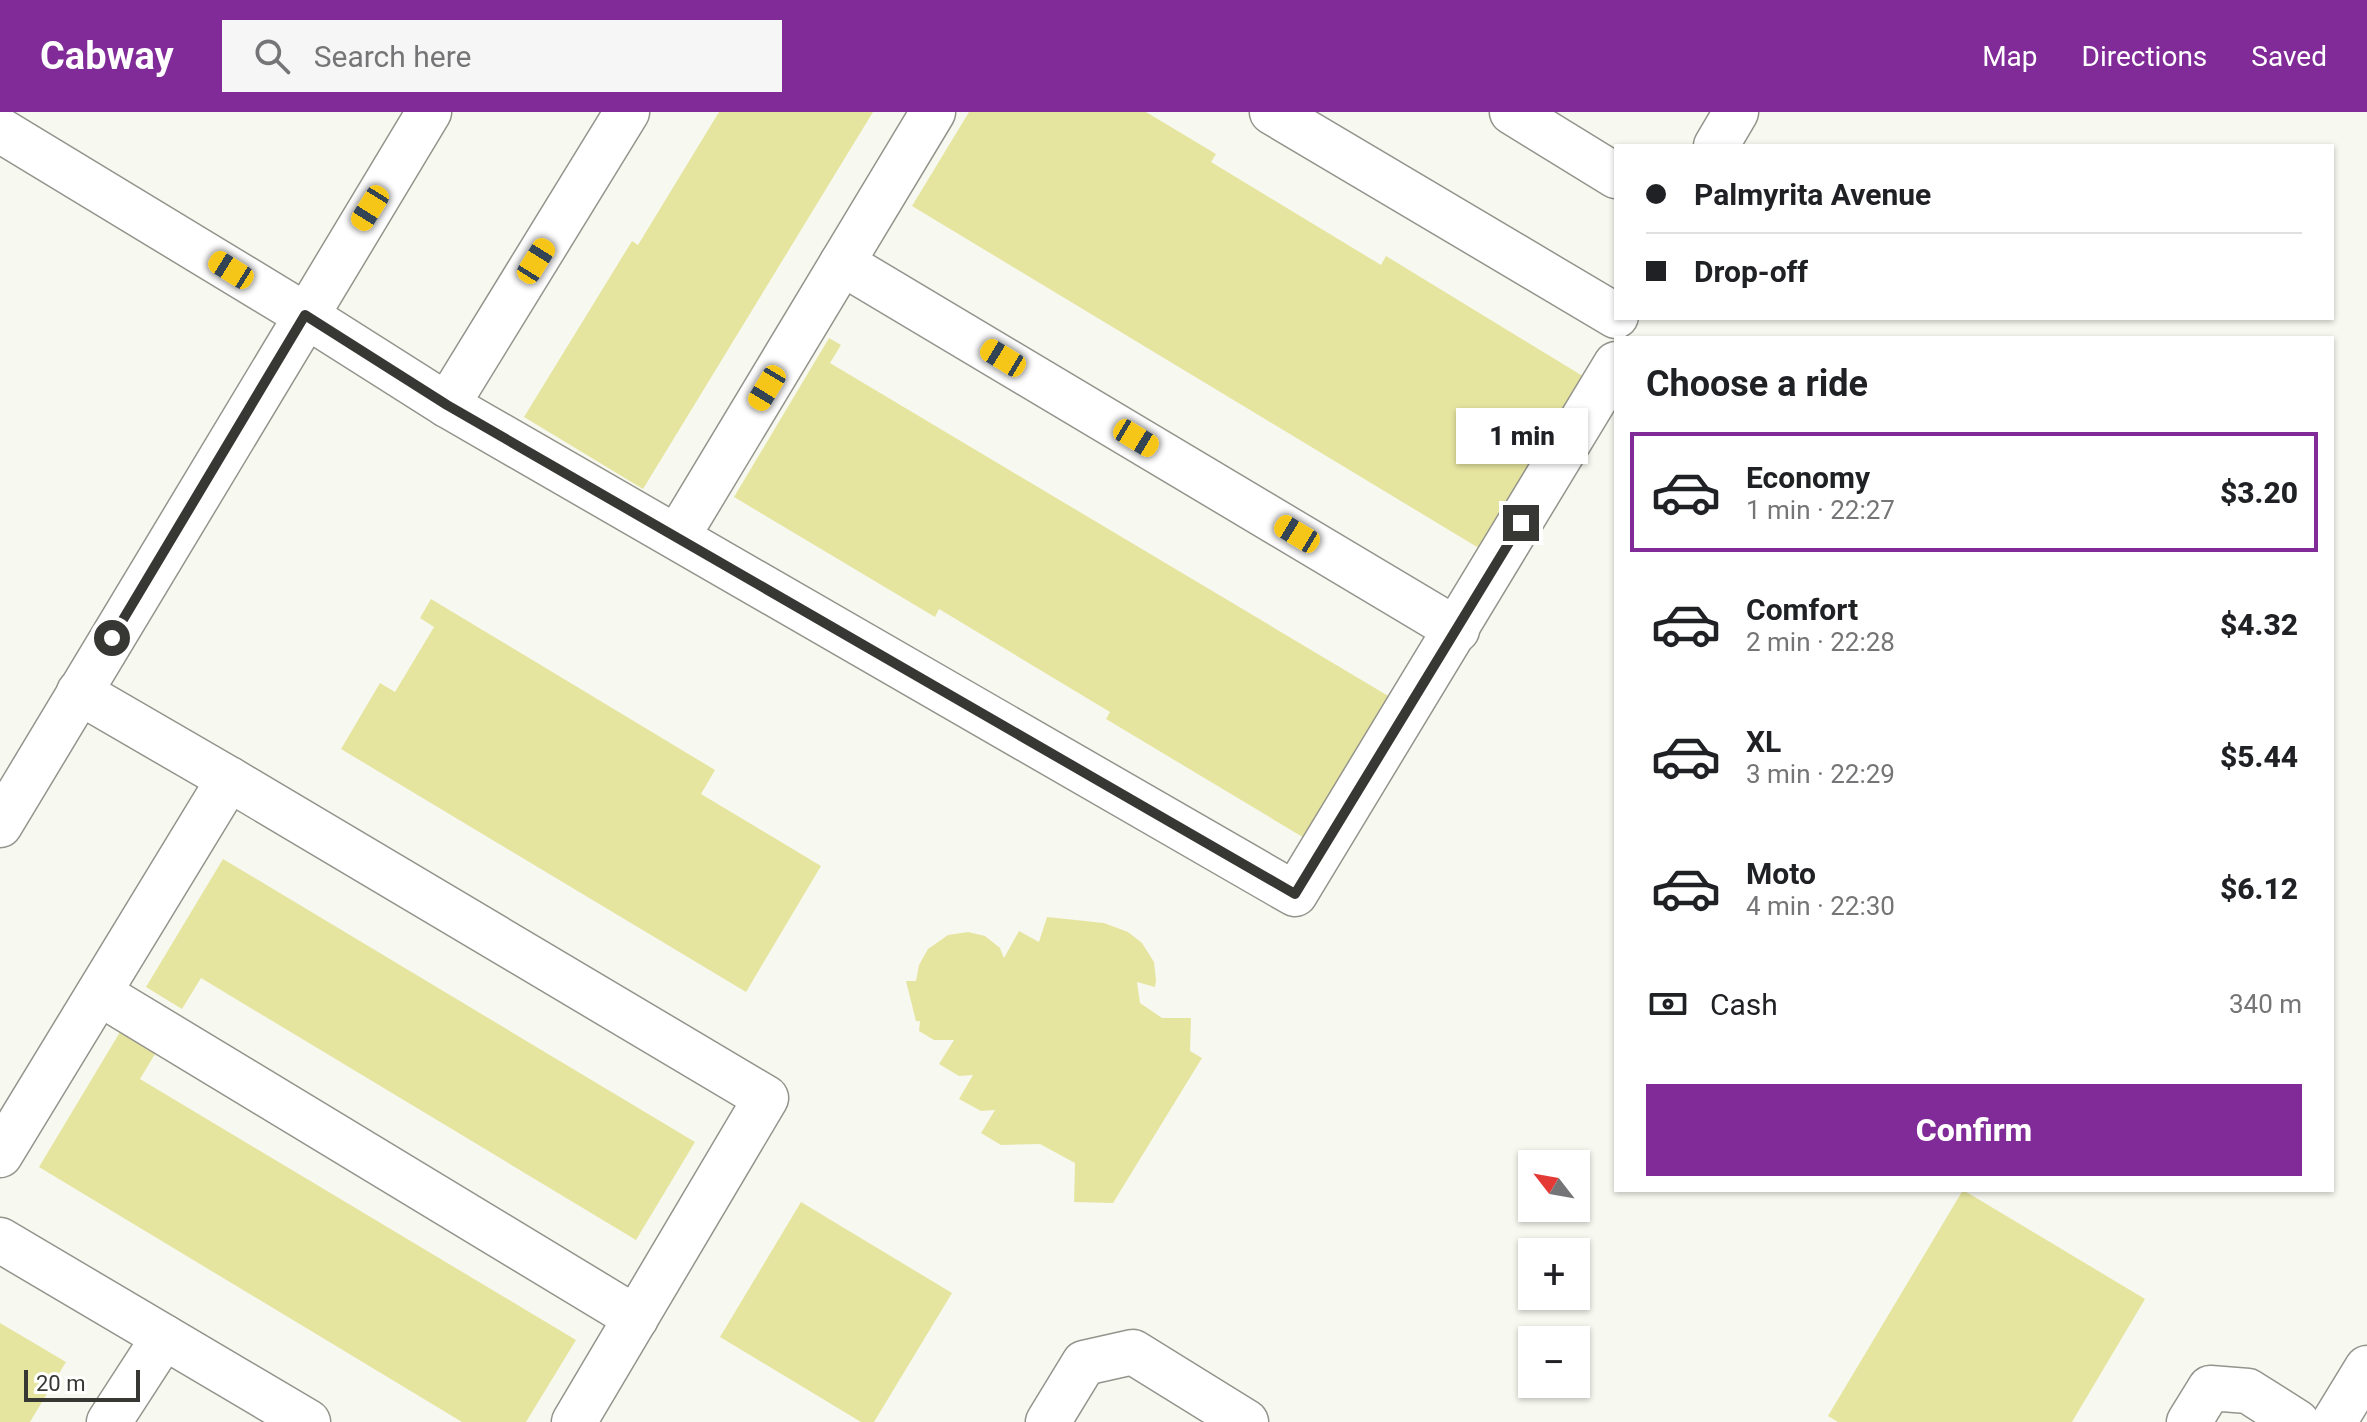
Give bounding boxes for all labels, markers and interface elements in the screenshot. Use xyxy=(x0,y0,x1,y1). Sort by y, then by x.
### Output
search box xyxy=(222,20,782,92)
text: Cabway xyxy=(40,34,174,78)
icon: search xyxy=(250,34,294,78)
text: Search here xyxy=(314,39,472,74)
text: Map xyxy=(1982,40,2038,73)
text: Directions xyxy=(2082,40,2207,73)
text: Saved xyxy=(2251,40,2327,73)
text: Palmyrita Avenue xyxy=(1694,177,1931,212)
car xyxy=(347,181,393,235)
car xyxy=(513,234,559,288)
car xyxy=(204,247,258,293)
text: Drop-off xyxy=(1694,254,1808,289)
car xyxy=(976,335,1030,381)
car xyxy=(744,361,790,415)
text: Choose a ride xyxy=(1646,363,1868,405)
callout: 1 min xyxy=(1455,407,1587,463)
car xyxy=(1109,415,1163,461)
text: 1 min xyxy=(1489,421,1555,451)
icon: car xyxy=(1650,456,1722,528)
text: Economy xyxy=(1746,460,1870,495)
text: $3.20 xyxy=(2220,475,2298,510)
text: 1 min · 22:27 xyxy=(1746,495,1895,525)
route end xyxy=(1503,505,1539,541)
car xyxy=(1270,511,1324,557)
icon: car xyxy=(1650,588,1722,660)
text: Comfort xyxy=(1746,592,1858,627)
text: $4.32 xyxy=(2220,607,2298,642)
route start xyxy=(94,620,130,656)
text: 2 min · 22:28 xyxy=(1746,627,1895,657)
icon: car xyxy=(1650,720,1722,792)
text: XL xyxy=(1746,724,1781,759)
text: $5.44 xyxy=(2220,739,2298,774)
text: 3 min · 22:29 xyxy=(1746,759,1895,789)
icon: car xyxy=(1650,852,1722,924)
text: Moto xyxy=(1746,856,1816,891)
text: $6.12 xyxy=(2220,871,2298,906)
text: 4 min · 22:30 xyxy=(1746,891,1895,921)
icon: cash xyxy=(1646,982,1690,1026)
text: Cash xyxy=(1710,987,1778,1022)
text: 340 m xyxy=(2229,989,2302,1019)
button: Confirm xyxy=(1646,1084,2302,1176)
north arrow xyxy=(1518,1150,1590,1222)
map controls xyxy=(1518,1150,1590,1398)
button: + xyxy=(1518,1238,1590,1310)
button: − xyxy=(1518,1326,1590,1398)
scale bar xyxy=(24,1366,140,1402)
text: 20 m xyxy=(36,1371,85,1396)

